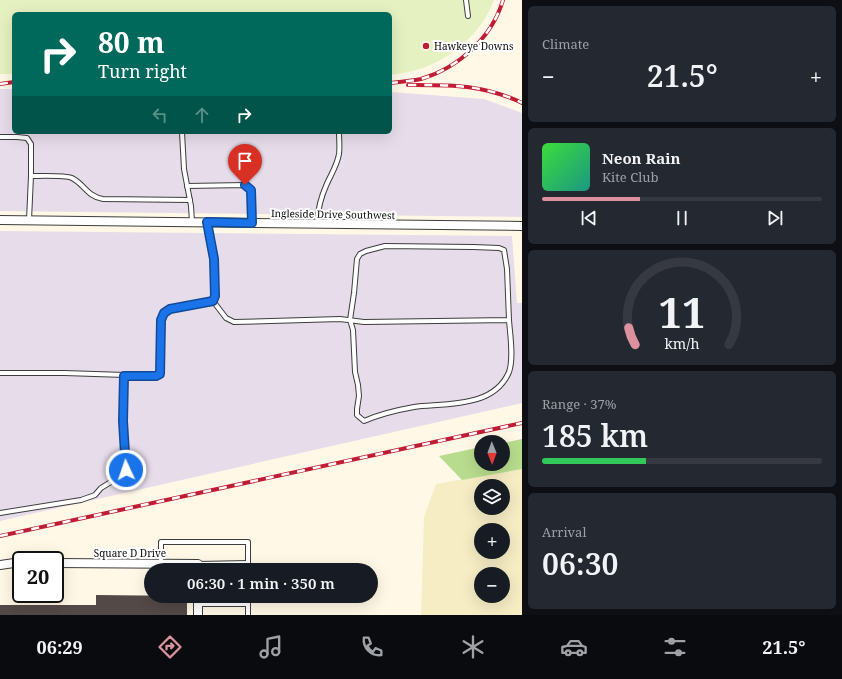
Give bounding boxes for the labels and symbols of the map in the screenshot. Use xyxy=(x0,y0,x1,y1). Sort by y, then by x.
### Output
place label: Hawkeye Downs xyxy=(434,39,514,53)
marker: Hawkeye Downs xyxy=(421,41,431,51)
pin xyxy=(228,144,262,185)
street label: Ingleside Drive Southwest xyxy=(271,206,396,222)
north arrow xyxy=(474,435,510,471)
position arrow xyxy=(105,449,147,491)
street label: Square D Drive xyxy=(94,546,166,560)
speed limit sign: 20 xyxy=(12,551,64,603)

